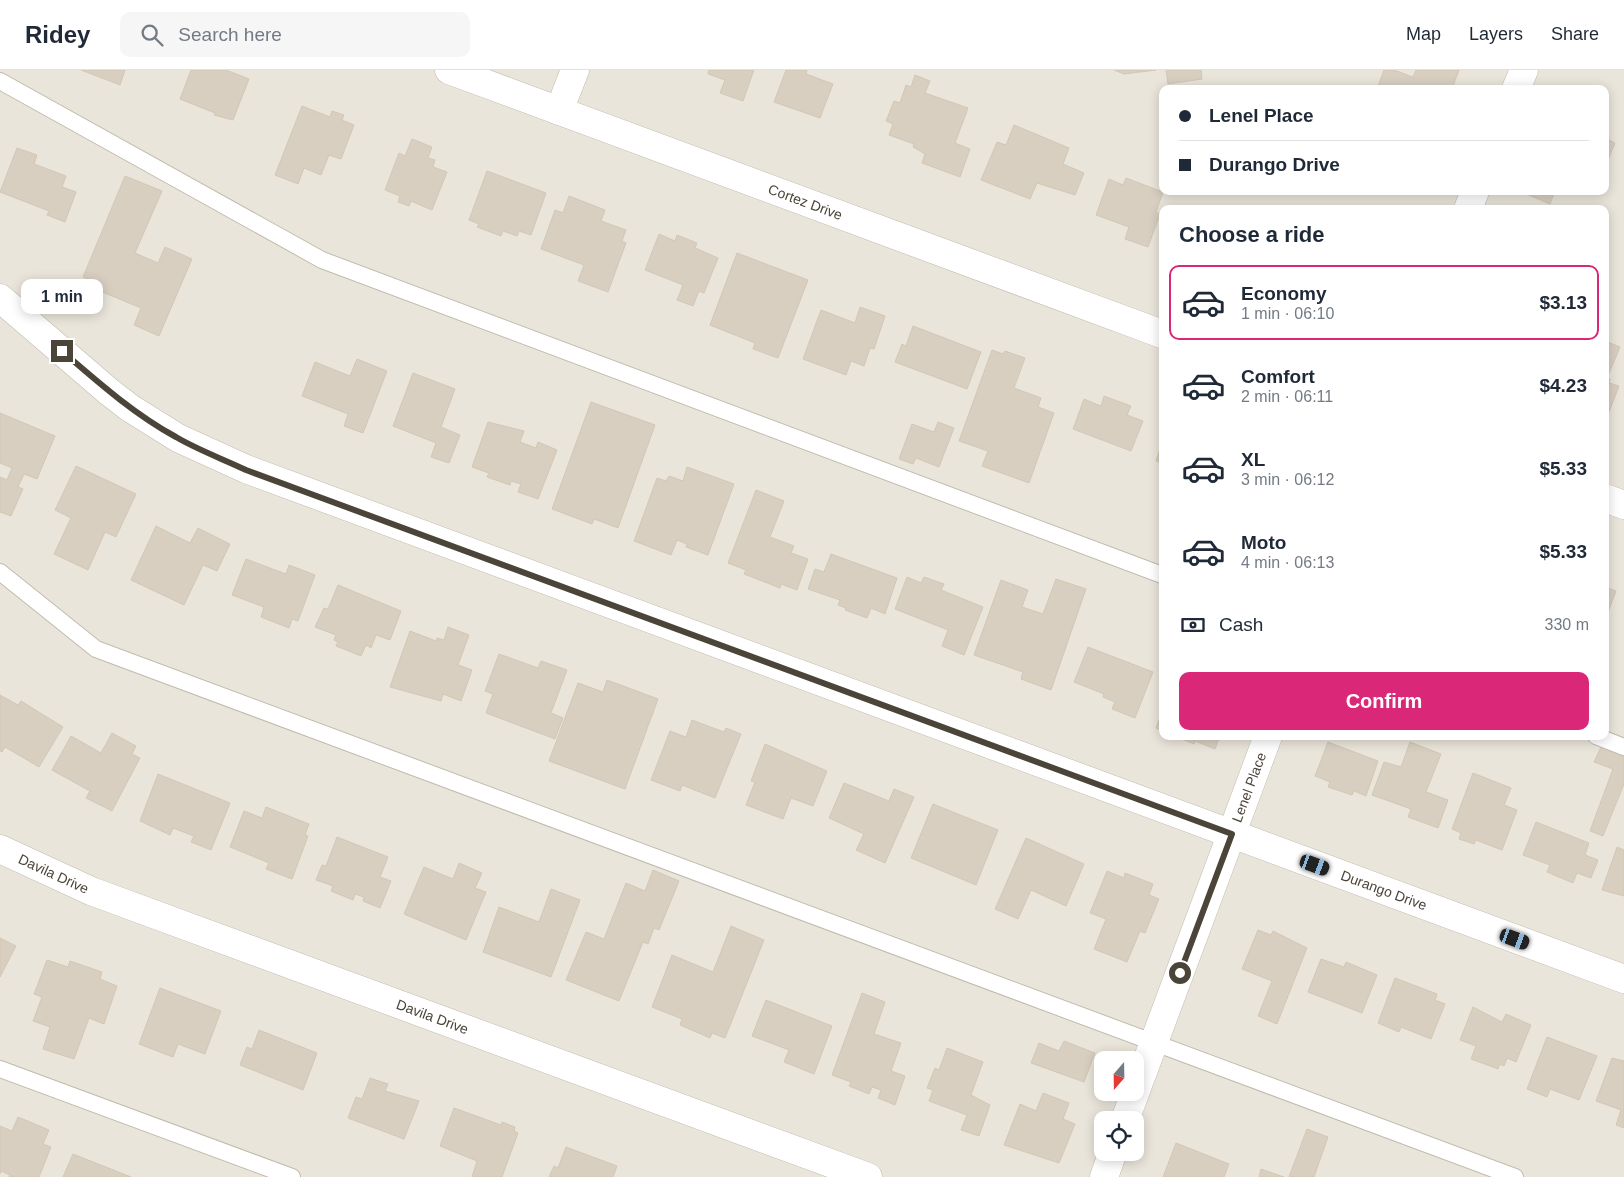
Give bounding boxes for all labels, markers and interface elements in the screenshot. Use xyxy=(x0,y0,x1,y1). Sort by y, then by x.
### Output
search box xyxy=(120,12,470,57)
text: Ridey xyxy=(25,21,90,48)
icon: search xyxy=(138,21,166,49)
text: Search here xyxy=(178,24,282,45)
text: Map xyxy=(1406,24,1441,44)
text: Layers xyxy=(1469,24,1523,44)
text: Share xyxy=(1551,24,1599,44)
text: Lenel Place xyxy=(1209,105,1314,126)
text: Durango Drive xyxy=(1209,154,1340,175)
street label: Cortez Drive xyxy=(766,181,845,223)
text: Choose a ride xyxy=(1179,222,1324,247)
callout: 1 min xyxy=(21,278,103,314)
icon: car xyxy=(1181,280,1226,325)
text: Economy xyxy=(1241,283,1327,304)
text: 1 min xyxy=(41,288,83,305)
text: $3.13 xyxy=(1539,292,1587,313)
text: 1 min · 06:10 xyxy=(1241,305,1334,322)
route end xyxy=(51,340,73,362)
icon: car xyxy=(1181,363,1226,408)
text: Comfort xyxy=(1241,366,1315,387)
text: $4.23 xyxy=(1539,375,1587,396)
text: 2 min · 06:11 xyxy=(1241,388,1333,405)
icon: car xyxy=(1181,446,1226,491)
text: XL xyxy=(1241,449,1265,470)
text: $5.33 xyxy=(1539,458,1587,479)
text: 3 min · 06:12 xyxy=(1241,471,1334,488)
icon: car xyxy=(1181,529,1226,574)
text: Moto xyxy=(1241,532,1286,553)
text: $5.33 xyxy=(1539,541,1587,562)
text: 4 min · 06:13 xyxy=(1241,554,1334,571)
icon: cash xyxy=(1179,611,1207,639)
text: Cash xyxy=(1219,614,1263,635)
text: 330 m xyxy=(1545,616,1589,633)
button: Confirm xyxy=(1179,672,1589,730)
street label: Lenel Place xyxy=(1229,750,1269,824)
street label: Davila Drive xyxy=(16,851,91,897)
car xyxy=(1298,853,1331,877)
street label: Durango Drive xyxy=(1339,867,1429,913)
car xyxy=(1498,927,1531,951)
route start xyxy=(1169,962,1191,984)
street label: Davila Drive xyxy=(394,996,471,1037)
north arrow xyxy=(1094,1051,1144,1101)
map controls xyxy=(1094,1051,1144,1161)
button: locate xyxy=(1094,1111,1144,1161)

